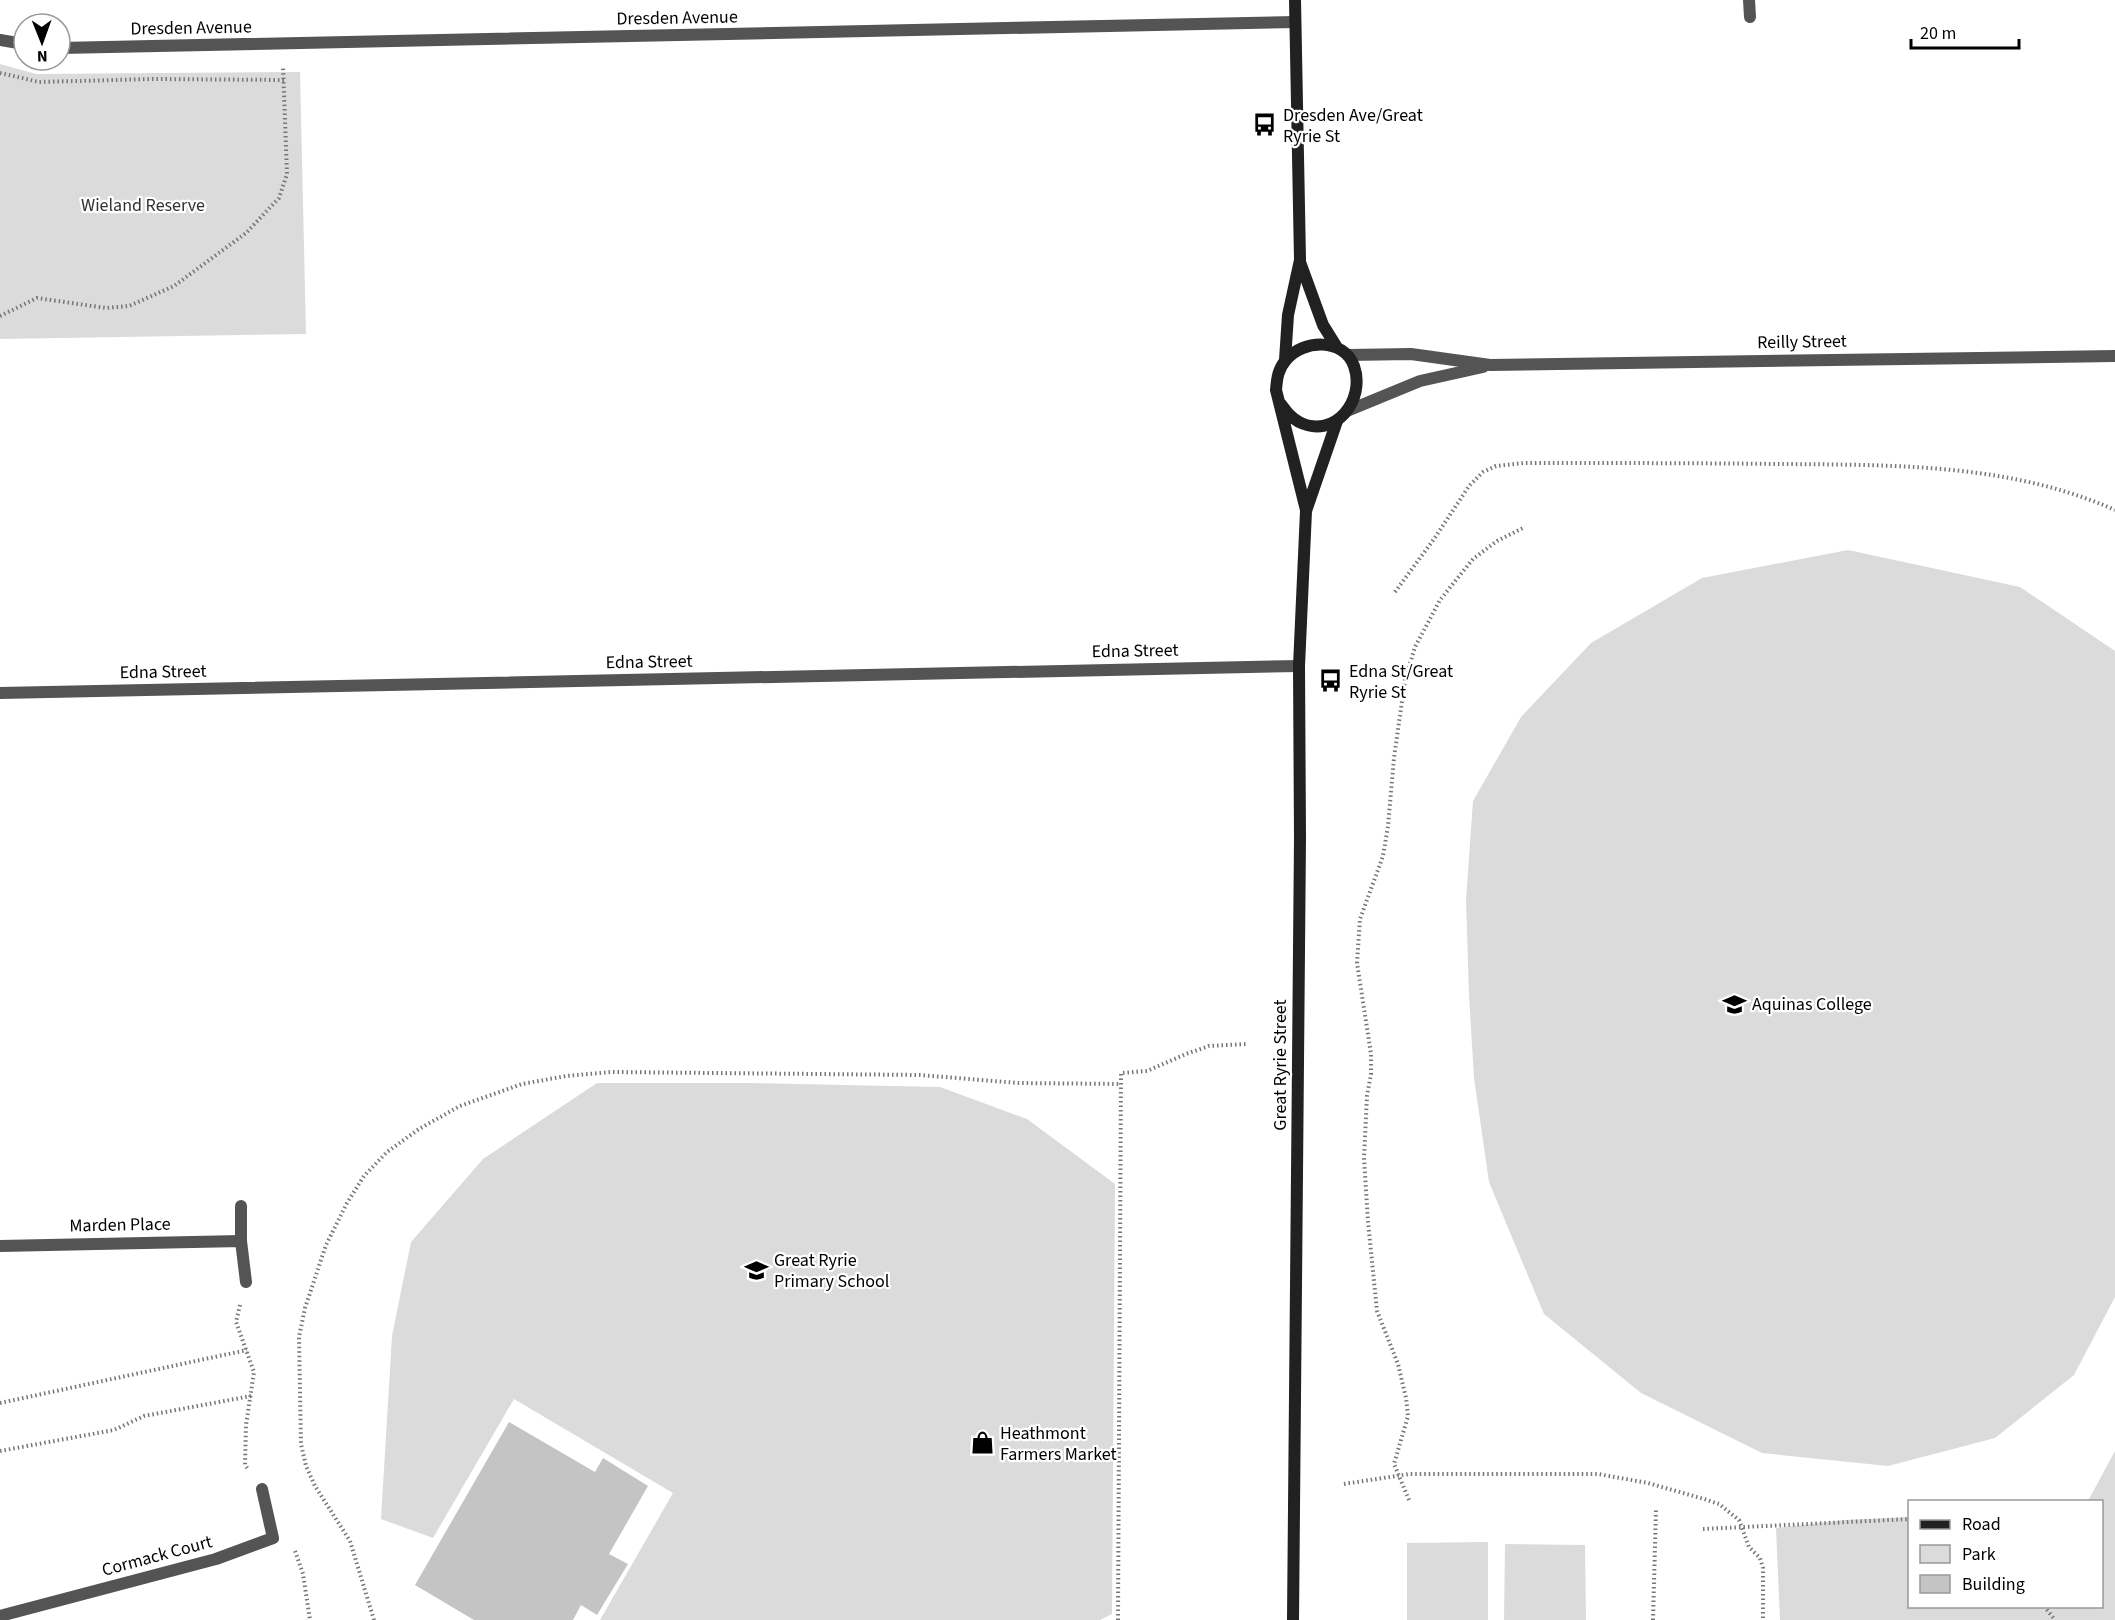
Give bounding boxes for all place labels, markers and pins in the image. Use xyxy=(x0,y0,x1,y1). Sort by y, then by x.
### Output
place label: Dresden Ave/Great Ryrie St xyxy=(1283,103,1423,149)
bus stop icon: Dresden Ave/Great Ryrie St xyxy=(1252,112,1278,138)
place label: Edna St/Great Ryrie St xyxy=(1349,659,1453,705)
bus stop icon: Edna St/Great Ryrie St xyxy=(1318,668,1344,694)
school or university icon: Aquinas College xyxy=(1721,991,1747,1017)
place label: Aquinas College xyxy=(1752,992,1872,1017)
place label: Great Ryrie Primary School xyxy=(774,1248,889,1294)
school or university icon: Great Ryrie Primary School xyxy=(743,1257,769,1283)
place label: Heathmont Farmers Market xyxy=(1000,1421,1117,1467)
shop icon: Heathmont Farmers Market xyxy=(969,1430,995,1456)

